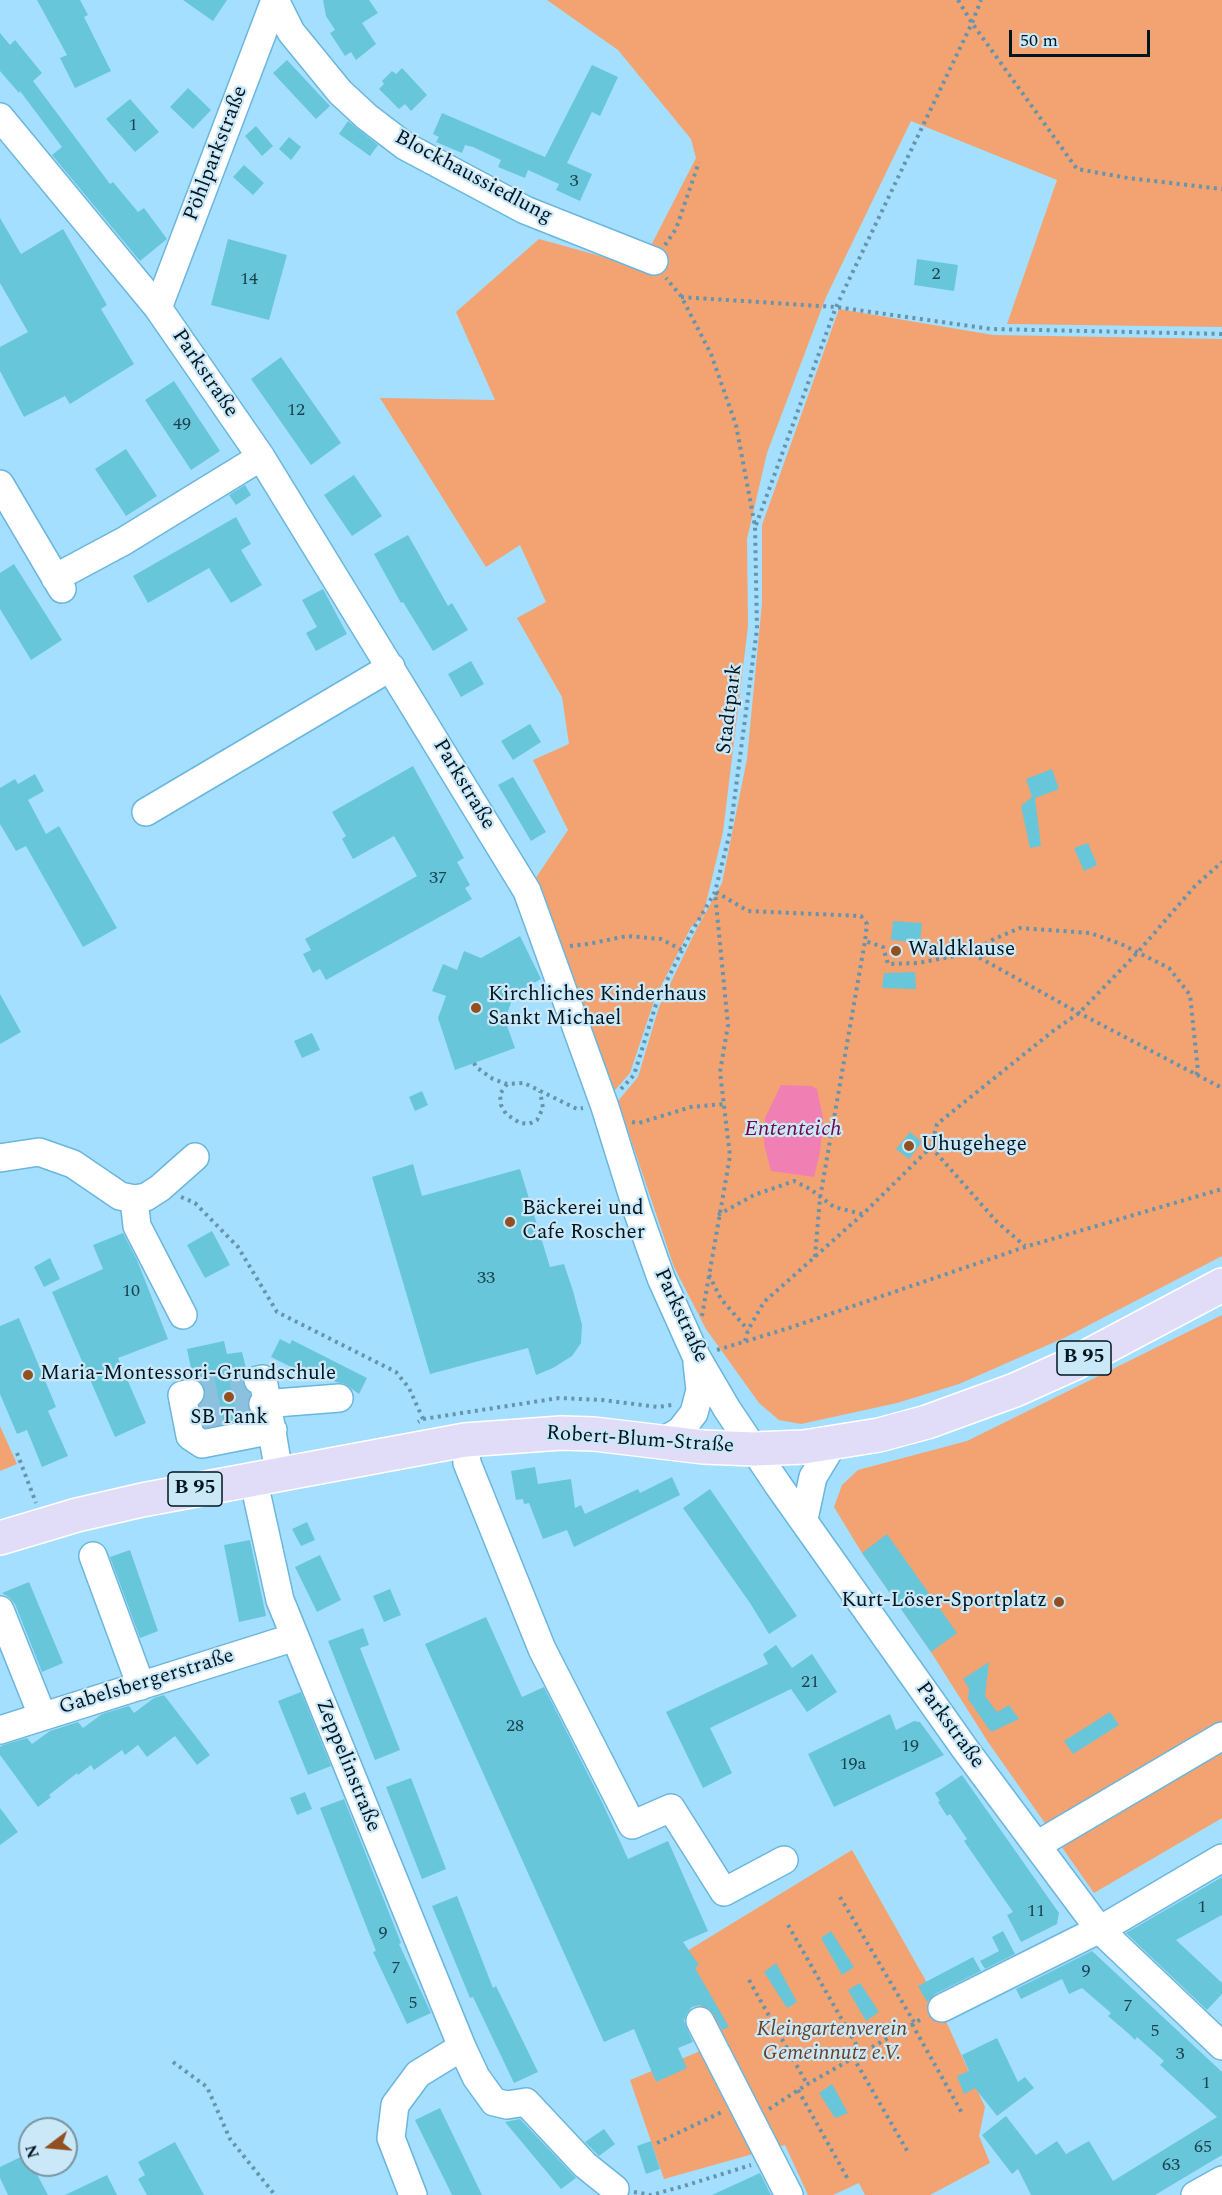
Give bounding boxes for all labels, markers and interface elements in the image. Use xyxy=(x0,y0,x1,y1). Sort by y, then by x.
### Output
scale bar xyxy=(1012,18,1153,56)
text: 50 m xyxy=(1020,27,1058,54)
street label: Pöhlparkstraße xyxy=(180,83,254,225)
house number: 1 xyxy=(129,115,137,137)
street label: Blockhaussiedlung xyxy=(390,126,556,230)
house number: 3 xyxy=(570,171,578,193)
house number: 2 xyxy=(932,264,940,286)
house number: 14 xyxy=(240,269,258,291)
street label: Parkstraße xyxy=(165,325,243,423)
house number: 12 xyxy=(287,400,305,422)
house number: 49 xyxy=(173,414,191,436)
street label: Stadtpark xyxy=(713,662,749,756)
street label: Parkstraße xyxy=(426,735,500,835)
house number: 37 xyxy=(429,868,447,890)
place label: Waldklause xyxy=(908,938,1015,964)
marker: Waldklause xyxy=(889,944,903,958)
place label: Kirchliches Kinderhaus Sankt Michael xyxy=(488,983,707,1033)
marker: Kirchliches Kinderhaus Sankt Michael xyxy=(469,1001,483,1015)
water label: Ententeich xyxy=(744,1118,842,1144)
place label: Uhugehege xyxy=(921,1133,1027,1159)
marker: Uhugehege xyxy=(902,1139,916,1153)
place label: Bäckerei und Cafe Roscher xyxy=(522,1197,645,1247)
marker: Bäckerei und Cafe Roscher xyxy=(503,1215,517,1229)
street label: Parkstraße xyxy=(647,1265,713,1367)
house number: 33 xyxy=(477,1268,495,1290)
house number: 10 xyxy=(122,1281,140,1303)
road number: B 95 xyxy=(1057,1341,1111,1375)
place label: Maria-Montessori-Grundschule xyxy=(40,1362,336,1388)
marker: Maria-Montessori-Grundschule xyxy=(21,1368,35,1382)
marker: SB Tank xyxy=(222,1390,236,1404)
place label: SB Tank xyxy=(190,1406,268,1432)
street label: Robert-Blum-Straße xyxy=(545,1422,735,1460)
road number: B 95 xyxy=(168,1472,222,1506)
place label: Kurt-Löser-Sportplatz xyxy=(841,1589,1047,1615)
marker: Kurt-Löser-Sportplatz xyxy=(1052,1595,1066,1609)
street label: Gabelsbergerstraße xyxy=(56,1644,238,1722)
house number: 21 xyxy=(801,1672,819,1694)
street label: Parkstraße xyxy=(909,1678,989,1774)
street label: Zeppelinstraße xyxy=(309,1696,385,1836)
house number: 28 xyxy=(506,1716,524,1738)
house number: 19 xyxy=(901,1736,919,1758)
house number: 19a xyxy=(840,1754,866,1776)
house number: 1 xyxy=(1198,1897,1206,1919)
house number: 11 xyxy=(1027,1901,1045,1923)
house number: 9 xyxy=(379,1923,387,1945)
house number: 7 xyxy=(392,1958,400,1980)
house number: 9 xyxy=(1082,1961,1090,1983)
house number: 5 xyxy=(409,1993,417,2015)
house number: 7 xyxy=(1124,1996,1132,2018)
park label: Kleingartenverein Gemeinnutz e.V. xyxy=(757,2018,907,2068)
house number: 5 xyxy=(1151,2021,1159,2043)
house number: 3 xyxy=(1176,2044,1184,2066)
house number: 1 xyxy=(1202,2073,1210,2095)
north arrow xyxy=(18,2117,78,2177)
house number: 65 xyxy=(1194,2137,1212,2159)
text: N xyxy=(19,2142,46,2161)
house number: 63 xyxy=(1162,2155,1180,2177)

